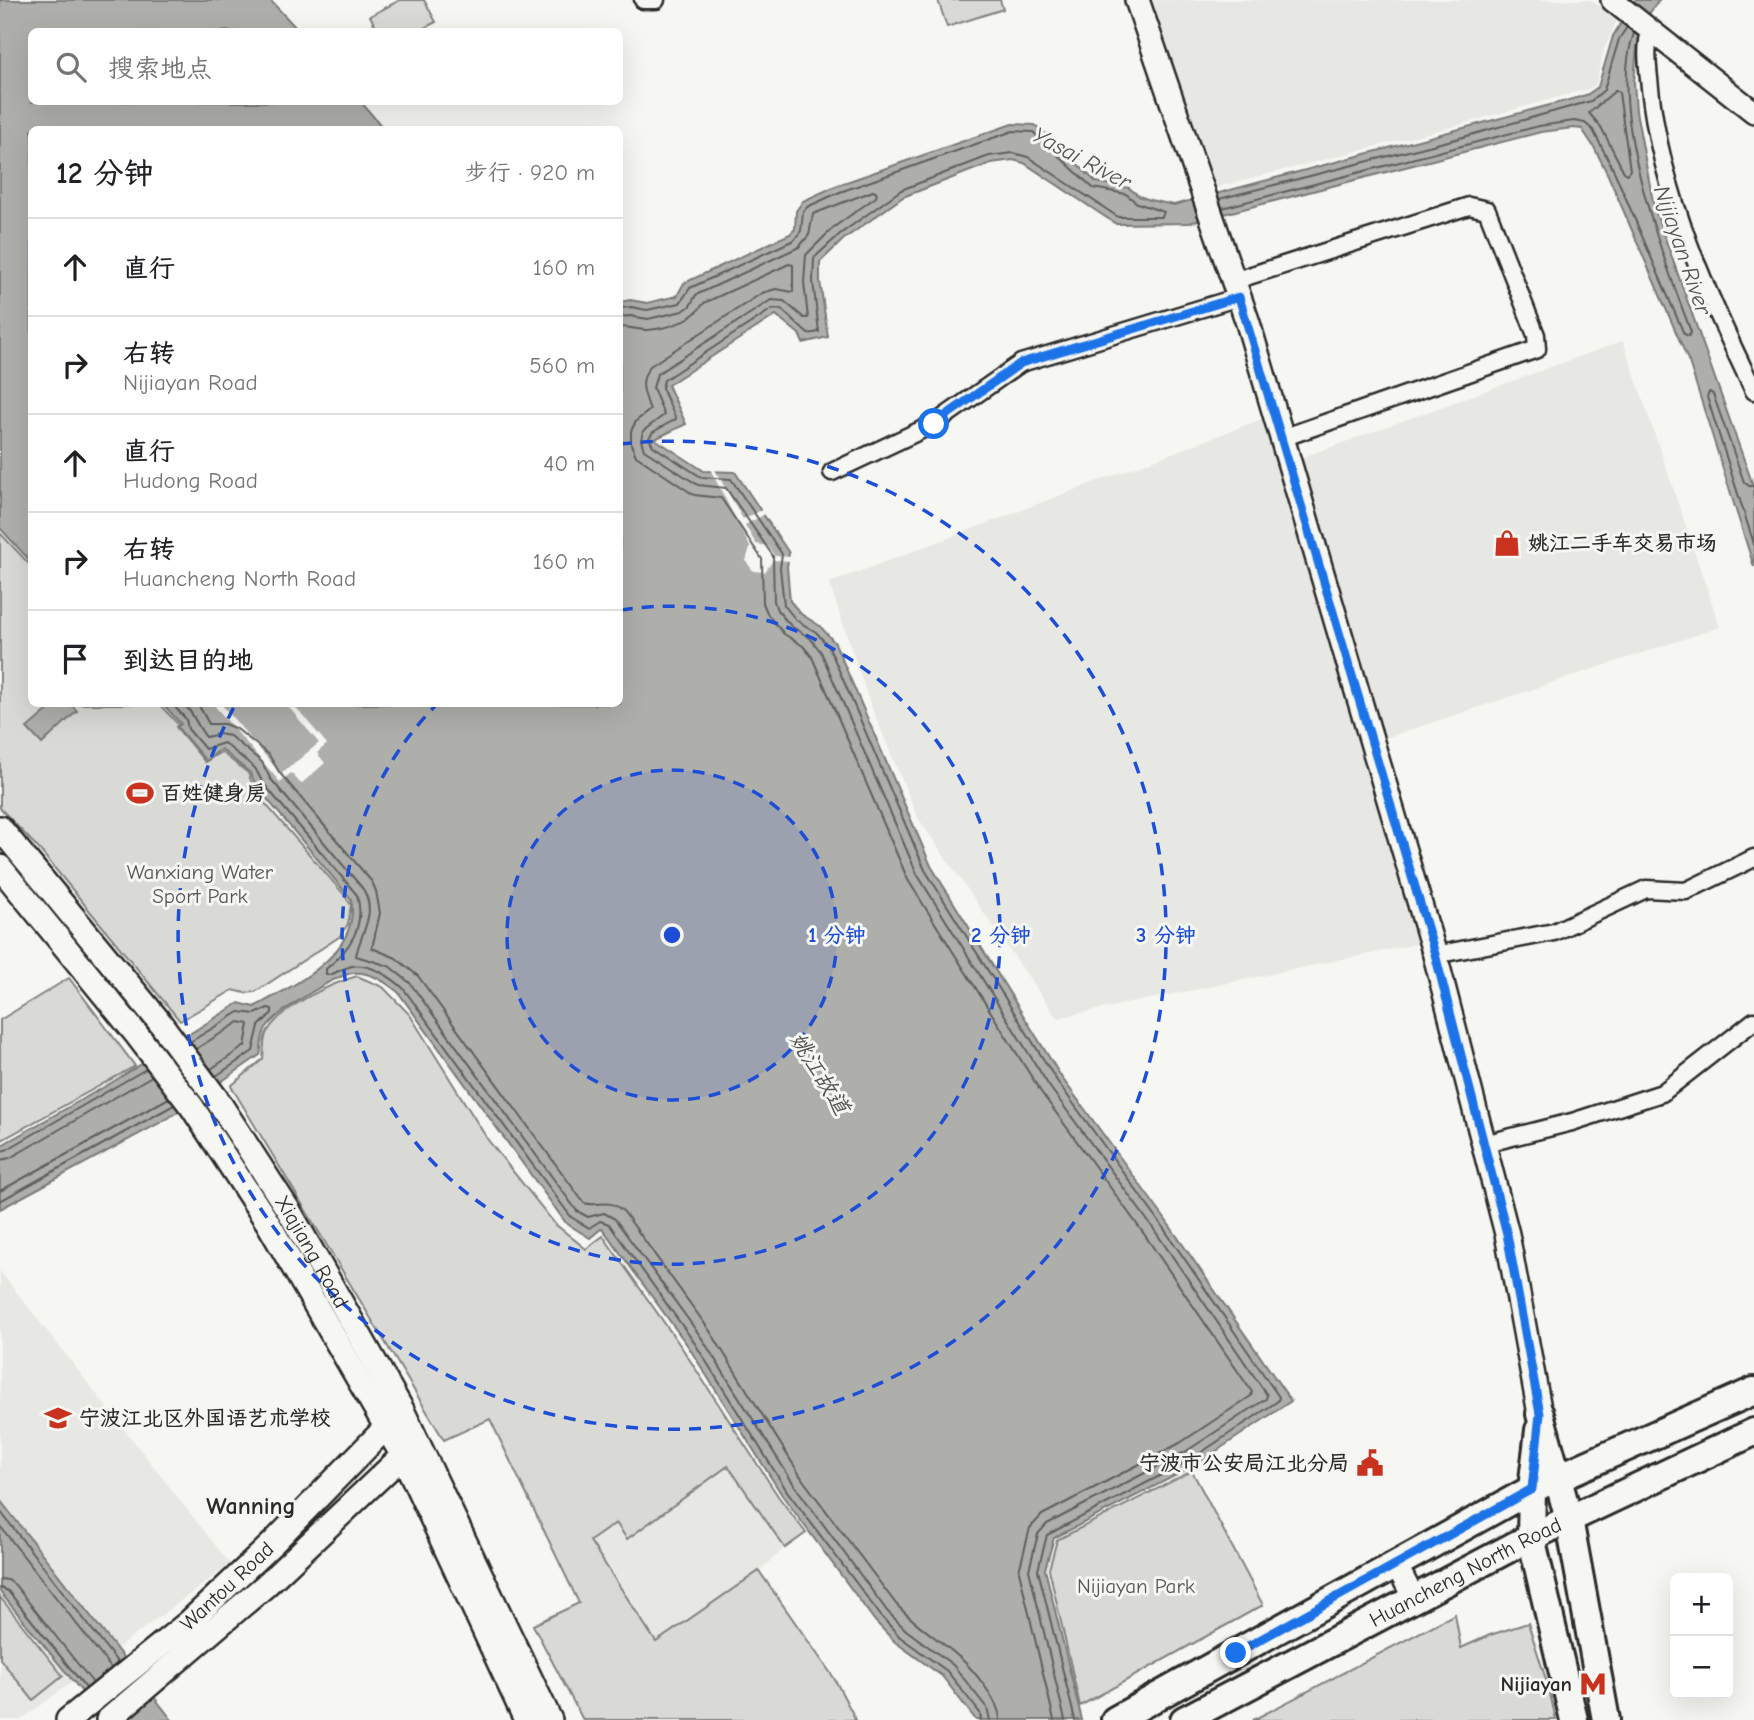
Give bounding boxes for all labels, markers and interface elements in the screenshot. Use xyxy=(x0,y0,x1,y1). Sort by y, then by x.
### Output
search box xyxy=(28,28,623,105)
icon: search xyxy=(52,48,90,86)
text: 搜索地点 xyxy=(108,54,212,84)
water label: Yasai River xyxy=(1028,121,1136,196)
text: 12 分钟 xyxy=(56,156,153,191)
text: 步行 · 920 m xyxy=(465,159,595,186)
water label: Nijiayan River xyxy=(1648,182,1718,319)
icon: ahead xyxy=(56,248,94,286)
text: 直行 xyxy=(123,254,175,284)
text: 160 m xyxy=(533,254,595,281)
text: 右转 xyxy=(123,339,175,369)
icon: right xyxy=(56,346,94,384)
text: 560 m xyxy=(529,352,595,379)
text: Nijiayan Road xyxy=(123,369,258,396)
route start xyxy=(918,408,949,439)
text: 直行 xyxy=(123,437,175,467)
icon: ahead xyxy=(56,444,94,482)
text: 40 m xyxy=(543,450,595,477)
text: Hudong Road xyxy=(123,467,258,494)
shop icon: 姚江二手车交易市场 xyxy=(1492,528,1522,558)
place label: 姚江二手车交易市场 xyxy=(1528,531,1717,555)
text: 右转 xyxy=(123,535,175,565)
icon: right xyxy=(56,542,94,580)
text: 160 m xyxy=(533,548,595,575)
text: Huancheng North Road xyxy=(123,565,356,592)
icon: arrive xyxy=(56,640,94,678)
text: 到达目的地 xyxy=(123,646,253,676)
sports icon: 百姓健身房 xyxy=(125,778,155,808)
place label: 百姓健身房 xyxy=(161,781,266,805)
park label: Wanxiang Water Sport Park xyxy=(127,860,274,908)
centre of rings xyxy=(660,923,684,947)
text: 1 分钟 xyxy=(808,923,866,947)
text: 2 分钟 xyxy=(971,923,1031,947)
text: 3 分钟 xyxy=(1136,923,1196,947)
water label: 姚江故道 xyxy=(784,1027,856,1121)
street label: Xiajiang Road xyxy=(270,1191,354,1312)
school or university icon: 宁波江北区外国语艺术学校 xyxy=(43,1403,73,1433)
place label: 宁波江北区外国语艺术学校 xyxy=(79,1406,331,1430)
public building icon: 宁波市公安局江北分局 xyxy=(1355,1448,1385,1478)
place label: 宁波市公安局江北分局 xyxy=(1139,1451,1349,1475)
district label: Wanning xyxy=(206,1492,296,1520)
street label: Huancheng North Road xyxy=(1365,1512,1565,1632)
street label: Wantou Road xyxy=(176,1537,279,1636)
map controls xyxy=(1670,1573,1733,1699)
button: + xyxy=(1670,1573,1733,1636)
park label: Nijiayan Park xyxy=(1077,1574,1195,1598)
button: − xyxy=(1670,1636,1733,1699)
route end xyxy=(1220,1637,1251,1668)
metro station icon: Nijiayan xyxy=(1578,1669,1608,1699)
place label: Nijiayan xyxy=(1501,1672,1572,1696)

